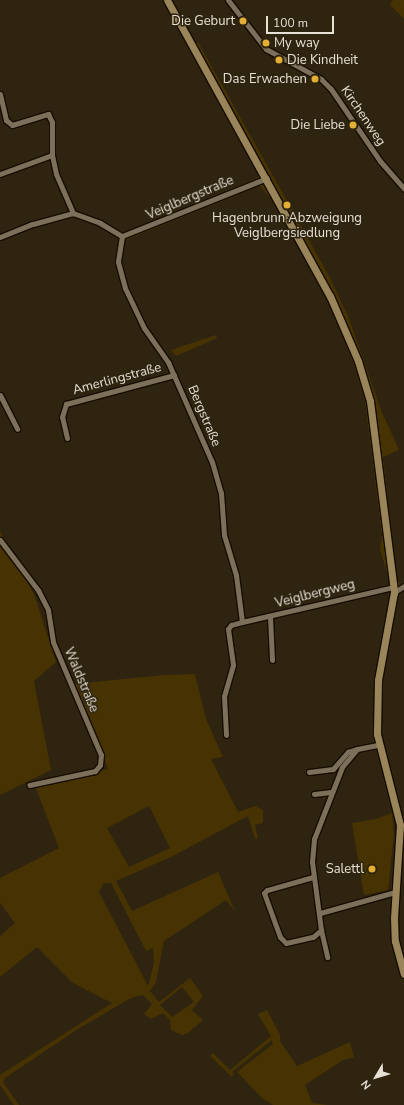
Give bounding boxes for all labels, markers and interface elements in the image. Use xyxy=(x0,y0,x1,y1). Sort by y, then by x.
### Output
scale bar xyxy=(268,8,336,34)
place label: Die Geburt xyxy=(171,13,235,29)
text: 100 m xyxy=(273,15,308,31)
marker: Die Geburt xyxy=(238,16,248,26)
place label: My way xyxy=(274,35,319,51)
marker: My way xyxy=(261,38,271,48)
place label: Die Kindheit xyxy=(287,52,358,68)
marker: Die Kindheit xyxy=(274,55,284,65)
place label: Das Erwachen xyxy=(223,71,307,87)
marker: Das Erwachen xyxy=(310,74,320,84)
street label: Kirchenweg xyxy=(337,83,389,149)
place label: Die Liebe xyxy=(291,117,345,133)
marker: Die Liebe xyxy=(348,120,358,130)
street label: Veiglbergstraße xyxy=(144,173,236,223)
marker: Hagenbrunn Abzweigung Veiglbergsiedlung xyxy=(282,200,292,210)
place label: Hagenbrunn Abzweigung Veiglbergsiedlung xyxy=(212,211,362,242)
street label: Amerlingstraße xyxy=(71,360,163,398)
street label: Bergstraße xyxy=(184,383,224,449)
street label: Veiglbergweg xyxy=(274,577,356,611)
street label: Waldstraße xyxy=(60,645,102,715)
place label: Salettl xyxy=(326,861,364,877)
marker: Salettl xyxy=(367,864,377,874)
north arrow xyxy=(356,1057,396,1097)
text: N xyxy=(358,1077,375,1093)

